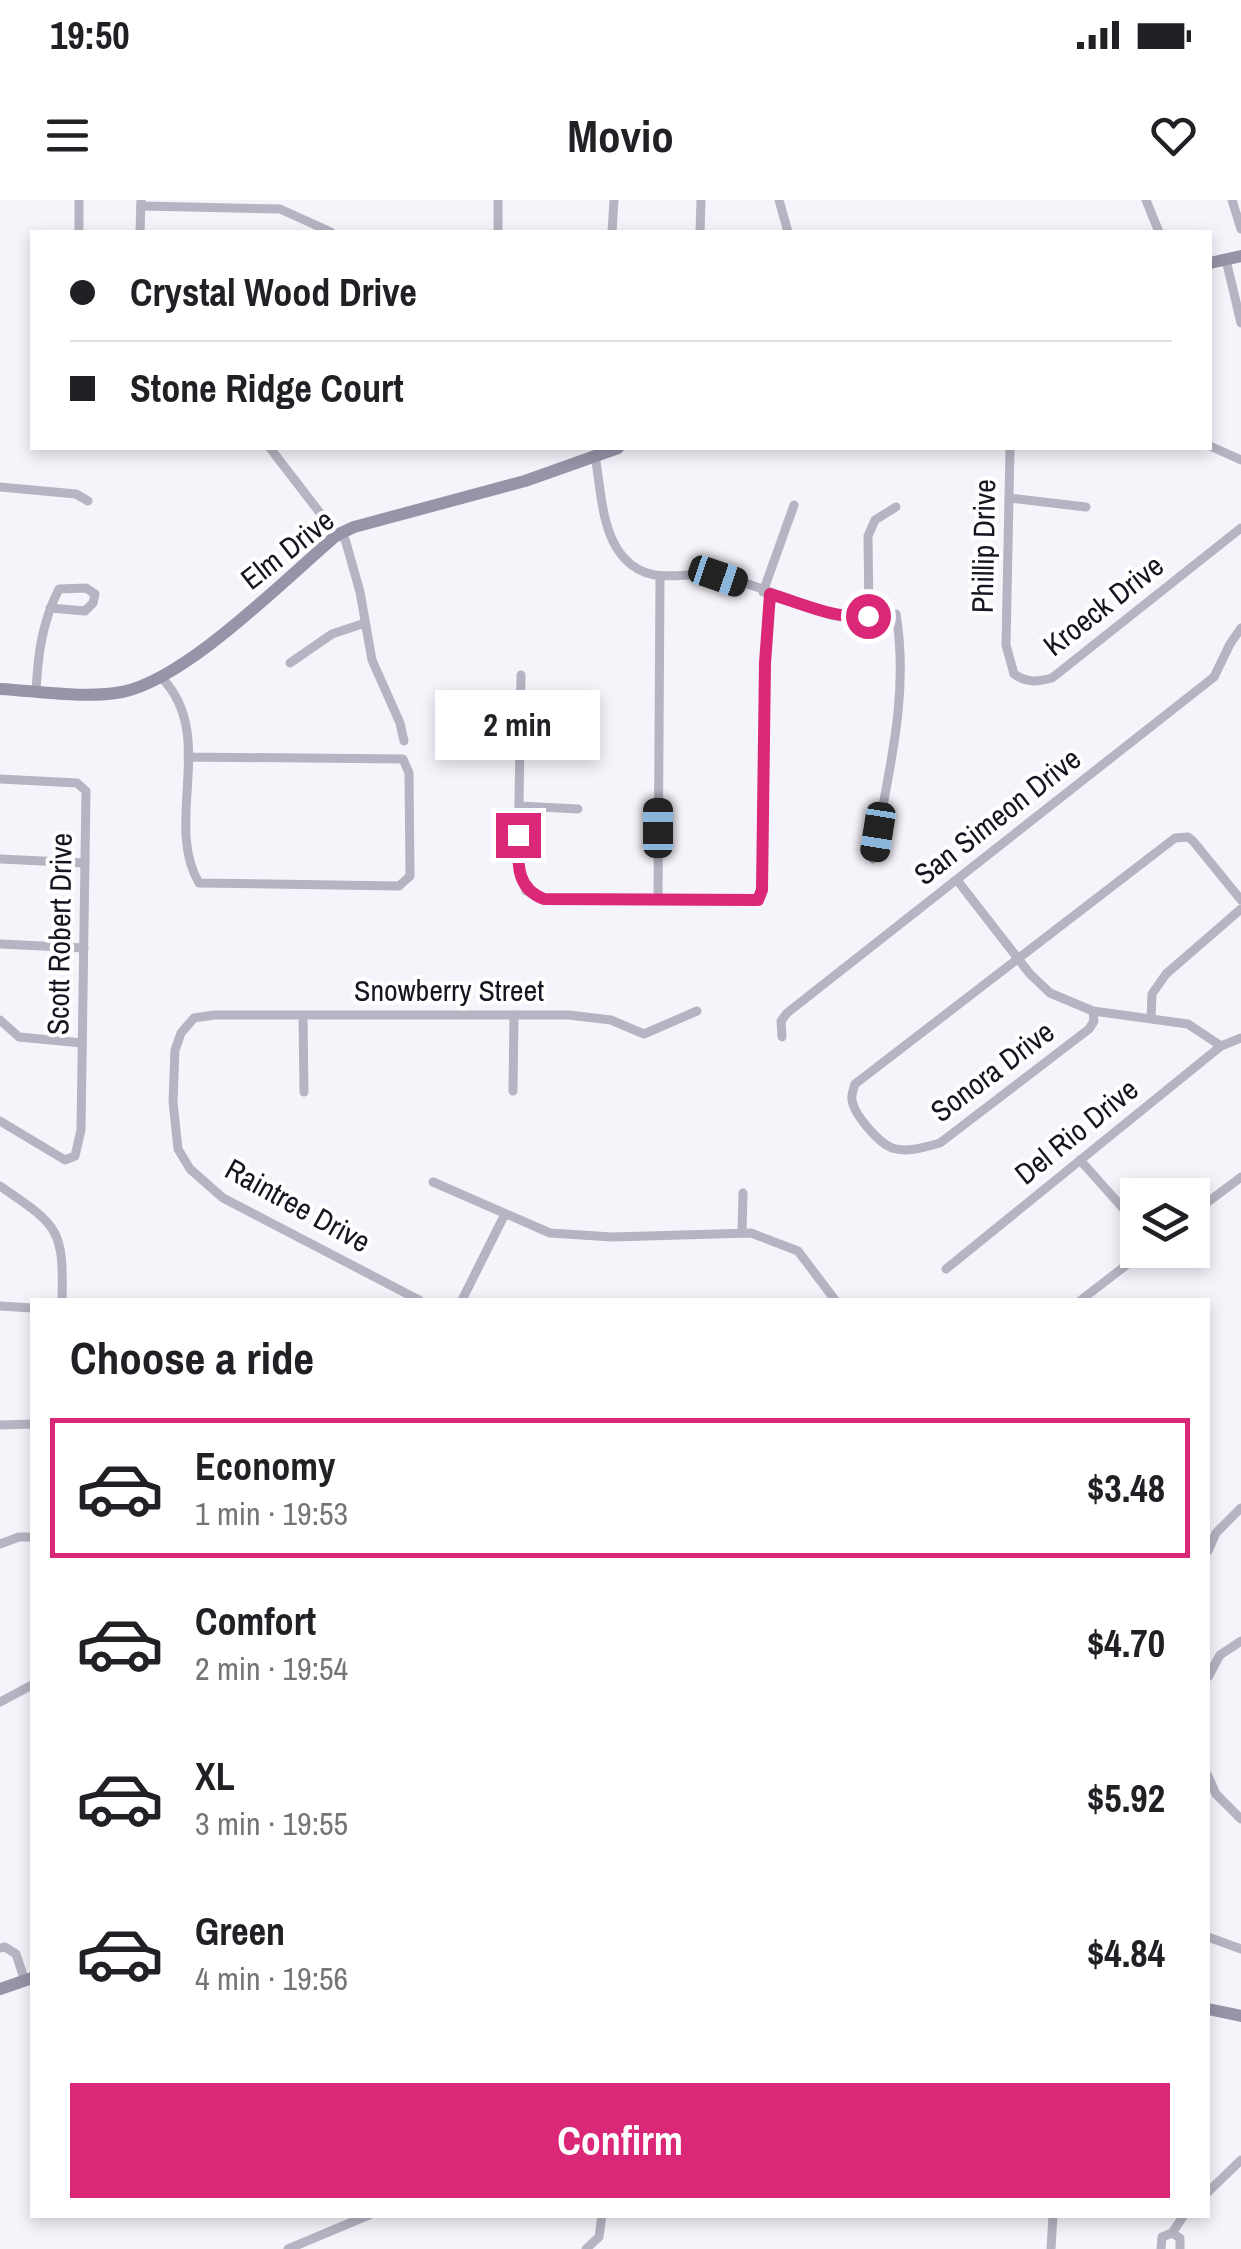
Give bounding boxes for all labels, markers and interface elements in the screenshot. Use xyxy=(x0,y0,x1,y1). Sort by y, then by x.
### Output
text: 19:50 xyxy=(50,10,130,61)
text: Movio xyxy=(567,105,674,166)
icon: menu xyxy=(40,108,95,163)
icon: heart xyxy=(1146,108,1201,163)
text: Crystal Wood Drive xyxy=(130,267,417,318)
text: Stone Ridge Court xyxy=(130,363,404,414)
street label: Phillip Drive xyxy=(962,479,1004,613)
street label: Elm Drive xyxy=(232,500,342,598)
street label: Kroeck Drive xyxy=(1035,545,1171,665)
car xyxy=(685,552,751,600)
route start xyxy=(846,594,891,639)
callout: 2 min xyxy=(436,690,600,760)
text: 2 min xyxy=(483,703,552,746)
street label: San Simeon Drive xyxy=(905,738,1089,894)
car xyxy=(643,798,673,858)
car xyxy=(858,800,898,864)
route end xyxy=(496,813,541,858)
street label: Scott Robert Drive xyxy=(37,832,81,1036)
street label: Snowberry Street xyxy=(354,970,544,1010)
street label: Sonora Drive xyxy=(922,1011,1062,1131)
street label: Del Rio Drive xyxy=(1006,1069,1146,1193)
street label: Raintree Drive xyxy=(218,1149,378,1261)
map controls xyxy=(1120,1178,1210,1268)
button: layers xyxy=(1120,1178,1210,1268)
text: Choose a ride xyxy=(70,1327,314,1388)
text: Economy xyxy=(195,1441,335,1492)
icon: car xyxy=(75,1443,165,1533)
text: $3.48 xyxy=(1087,1463,1165,1514)
text: 1 min · 19:53 xyxy=(195,1492,348,1535)
text: Comfort xyxy=(195,1596,316,1647)
icon: car xyxy=(75,1598,165,1688)
text: $4.70 xyxy=(1087,1618,1165,1669)
text: 2 min · 19:54 xyxy=(195,1647,348,1690)
text: XL xyxy=(195,1751,235,1802)
icon: car xyxy=(75,1753,165,1843)
text: $5.92 xyxy=(1087,1773,1165,1824)
text: 3 min · 19:55 xyxy=(195,1802,348,1845)
text: Green xyxy=(195,1906,285,1957)
icon: car xyxy=(75,1908,165,1998)
text: $4.84 xyxy=(1087,1928,1165,1979)
text: 4 min · 19:56 xyxy=(195,1957,348,2000)
button: Confirm xyxy=(70,2083,1170,2198)

